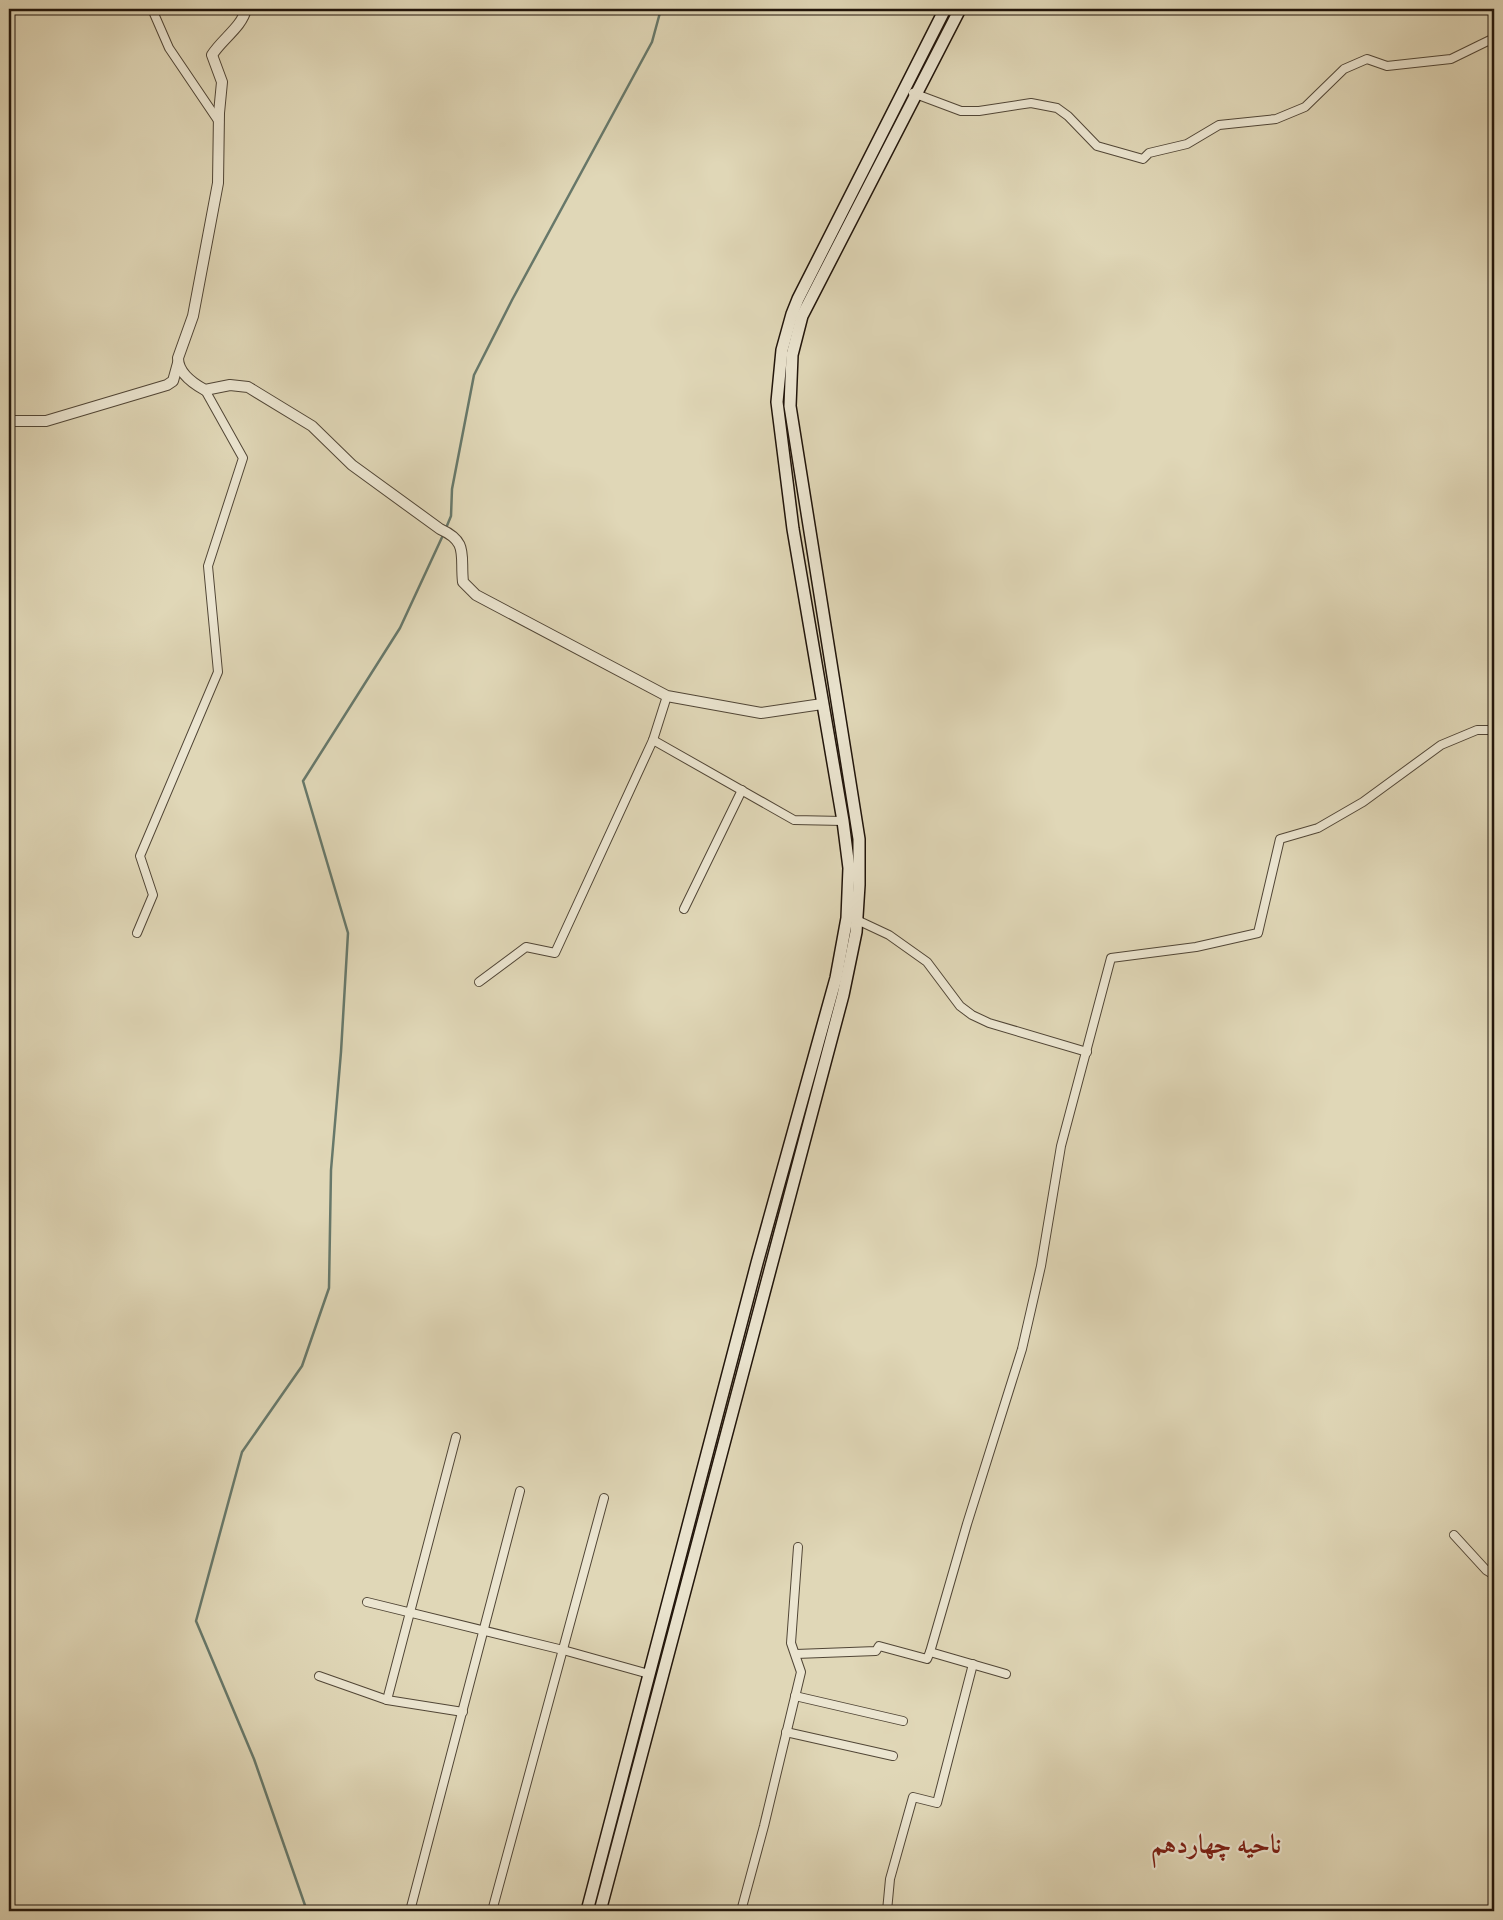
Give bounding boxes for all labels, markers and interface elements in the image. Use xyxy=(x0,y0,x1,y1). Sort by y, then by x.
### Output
district label: ناحیه چهاردهم xyxy=(1151,1829,1281,1868)

